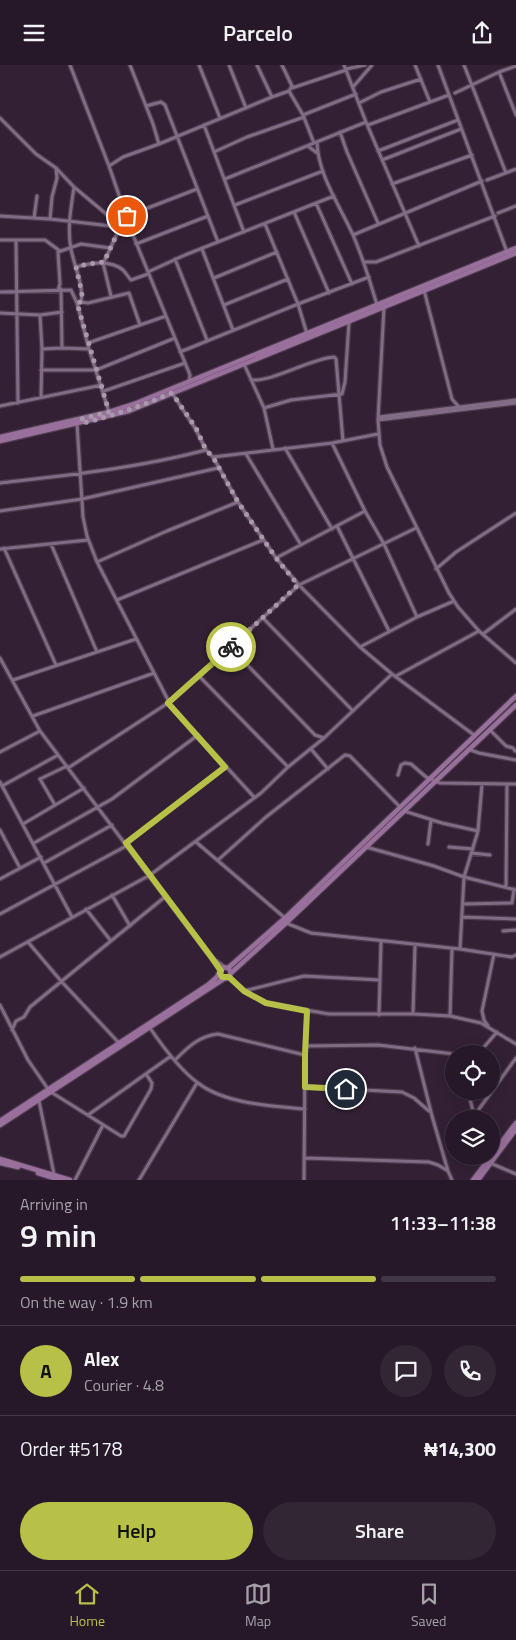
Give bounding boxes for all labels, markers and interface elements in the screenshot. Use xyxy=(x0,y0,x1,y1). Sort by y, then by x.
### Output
text: Parcelo xyxy=(223,16,293,50)
icon: menu xyxy=(20,19,48,47)
icon: share xyxy=(468,19,496,47)
pin xyxy=(106,195,148,237)
icon: bag xyxy=(113,202,141,230)
courier xyxy=(206,622,256,672)
icon: bike xyxy=(217,633,245,661)
map controls xyxy=(445,1045,500,1165)
button: locate xyxy=(445,1045,500,1100)
pin xyxy=(325,1068,367,1110)
icon: home xyxy=(332,1075,360,1103)
button: layers xyxy=(445,1110,500,1165)
text: Arriving in xyxy=(20,1192,88,1216)
text: 11:33–11:38 xyxy=(390,1208,496,1237)
text: 9 min xyxy=(20,1211,97,1259)
text: On the way · 1.9 km xyxy=(20,1290,153,1314)
text: Alex xyxy=(84,1344,119,1373)
button: chat xyxy=(380,1345,432,1397)
button: phone xyxy=(444,1345,496,1397)
text: A xyxy=(40,1356,52,1385)
text: Courier · 4.8 xyxy=(84,1373,164,1397)
text: Order #5178 xyxy=(20,1434,122,1463)
text: ₦14,300 xyxy=(424,1434,496,1463)
button: Help xyxy=(20,1502,253,1560)
button: Share xyxy=(263,1502,496,1560)
tab: Home xyxy=(69,1580,105,1631)
tab: Map xyxy=(244,1580,272,1631)
tab: Saved xyxy=(411,1580,447,1631)

